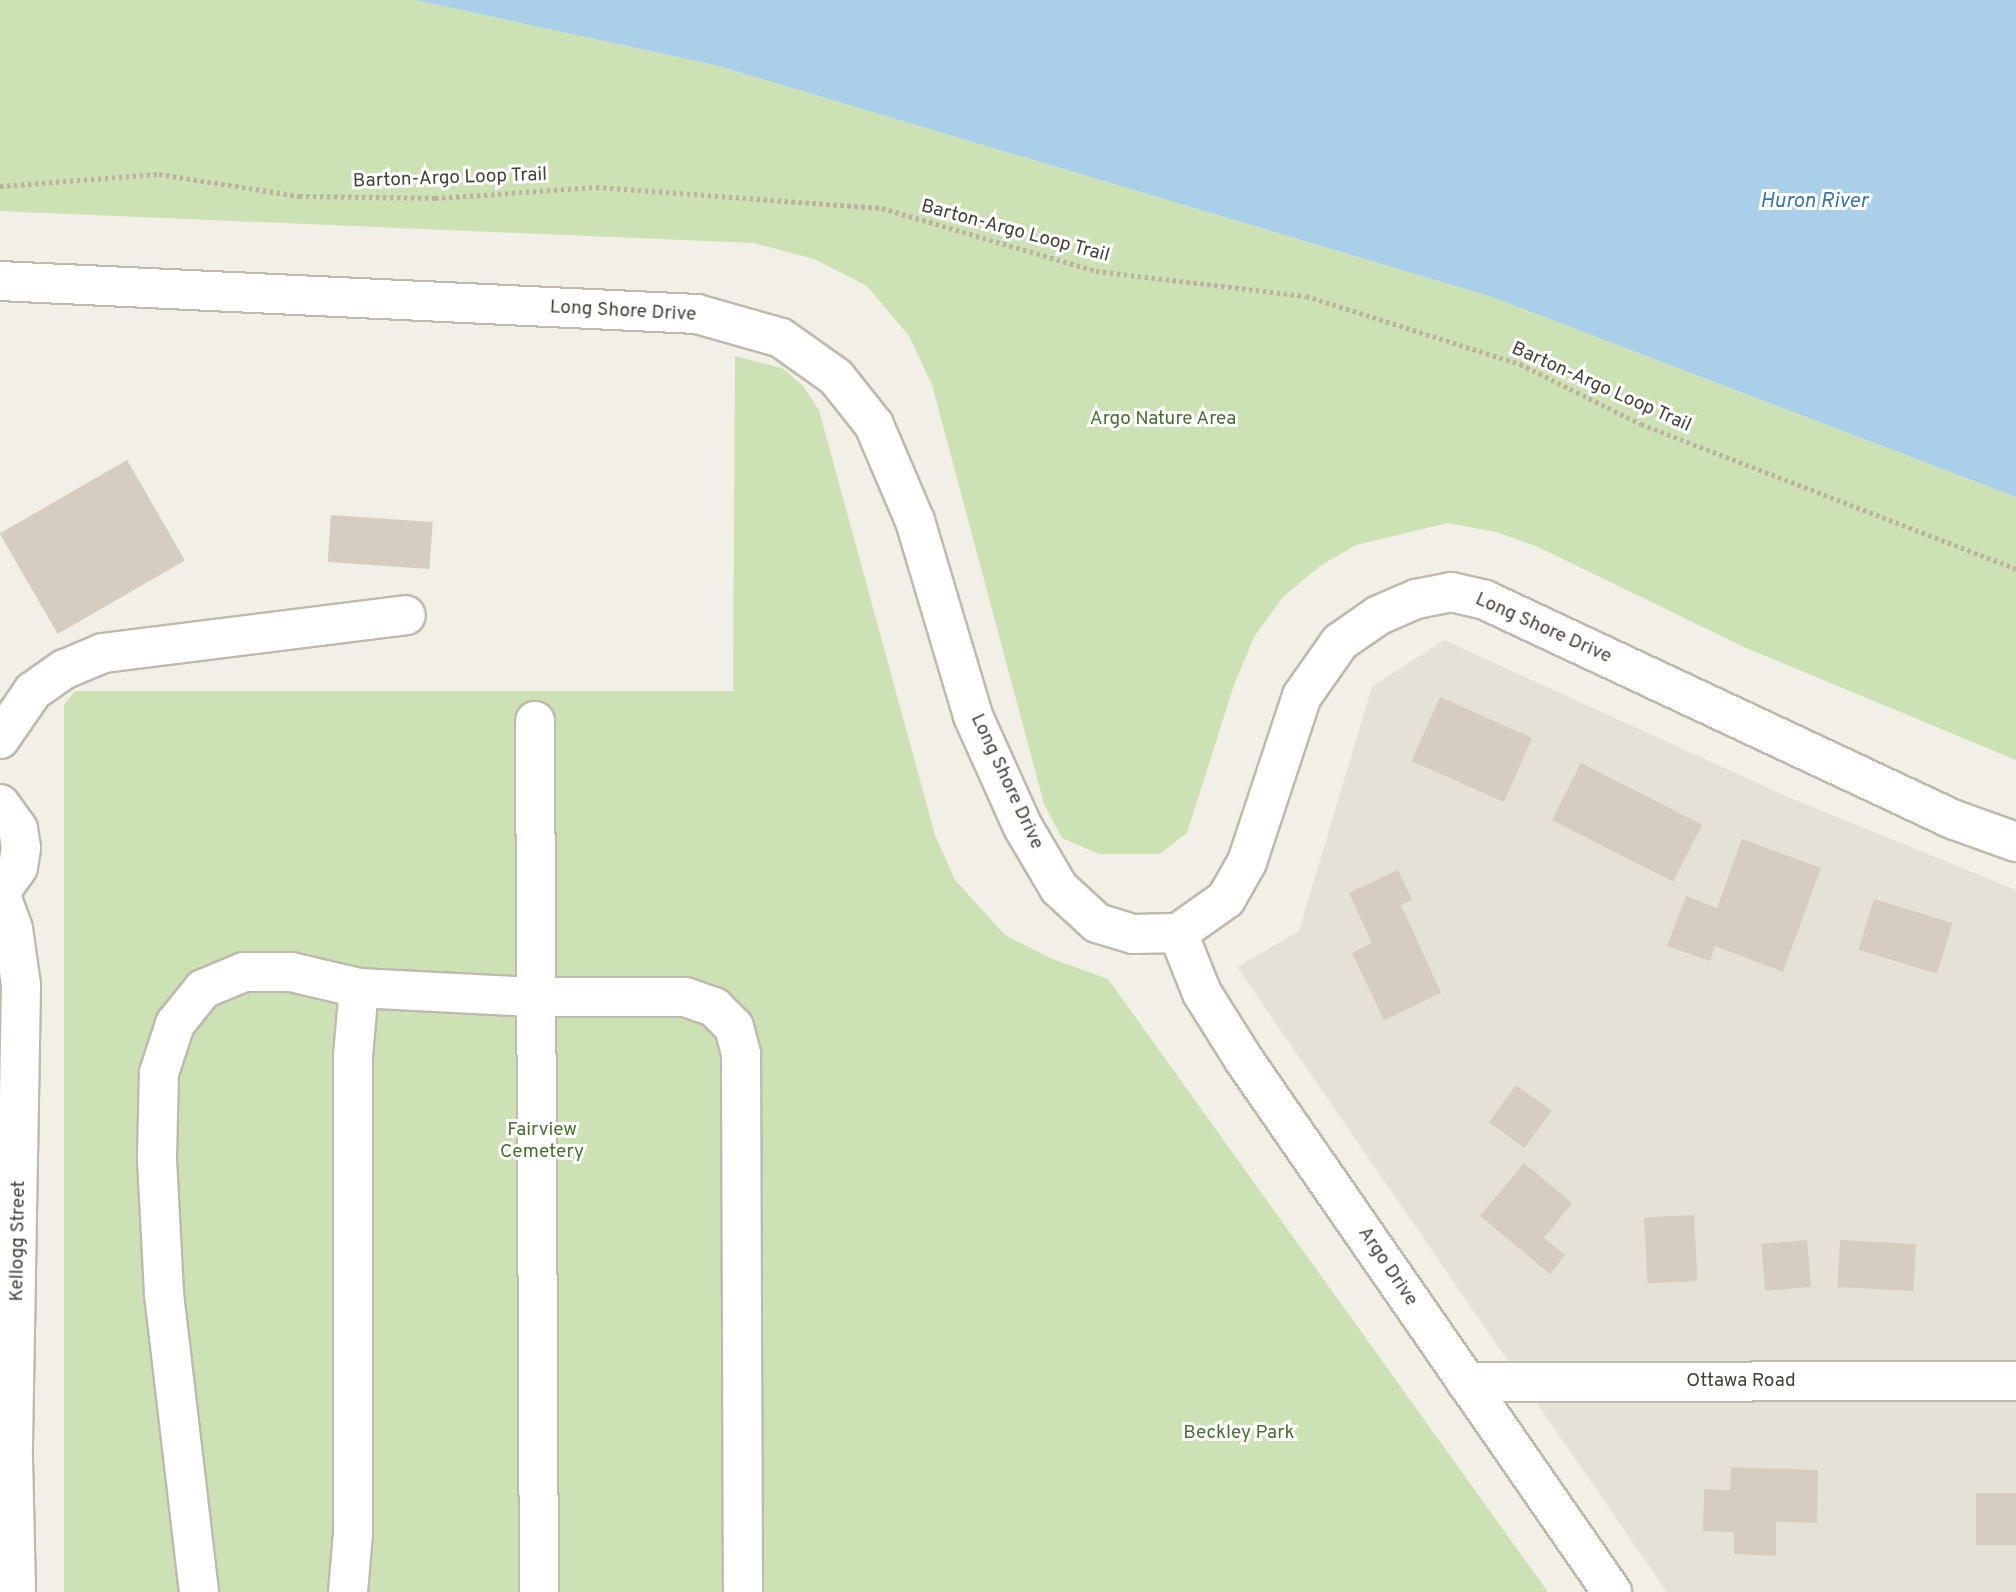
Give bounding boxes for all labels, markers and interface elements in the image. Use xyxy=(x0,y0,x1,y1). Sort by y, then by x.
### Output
street label: Barton-Argo Loop Trail xyxy=(352,164,548,194)
water label: Huron River xyxy=(1760,189,1868,215)
street label: Barton-Argo Loop Trail xyxy=(918,196,1112,268)
street label: Long Shore Drive xyxy=(549,297,697,327)
street label: Barton-Argo Loop Trail xyxy=(1507,338,1695,438)
park label: Argo Nature Area xyxy=(1089,409,1237,431)
street label: Long Shore Drive xyxy=(1471,589,1615,669)
street label: Long Shore Drive xyxy=(965,711,1047,853)
park label: Fairview Cemetery xyxy=(500,1120,584,1164)
street label: Kellogg Street xyxy=(7,1180,31,1302)
street label: Argo Drive xyxy=(1352,1223,1422,1311)
street label: Ottawa Road xyxy=(1686,1371,1796,1393)
park label: Beckley Park xyxy=(1183,1423,1295,1445)

